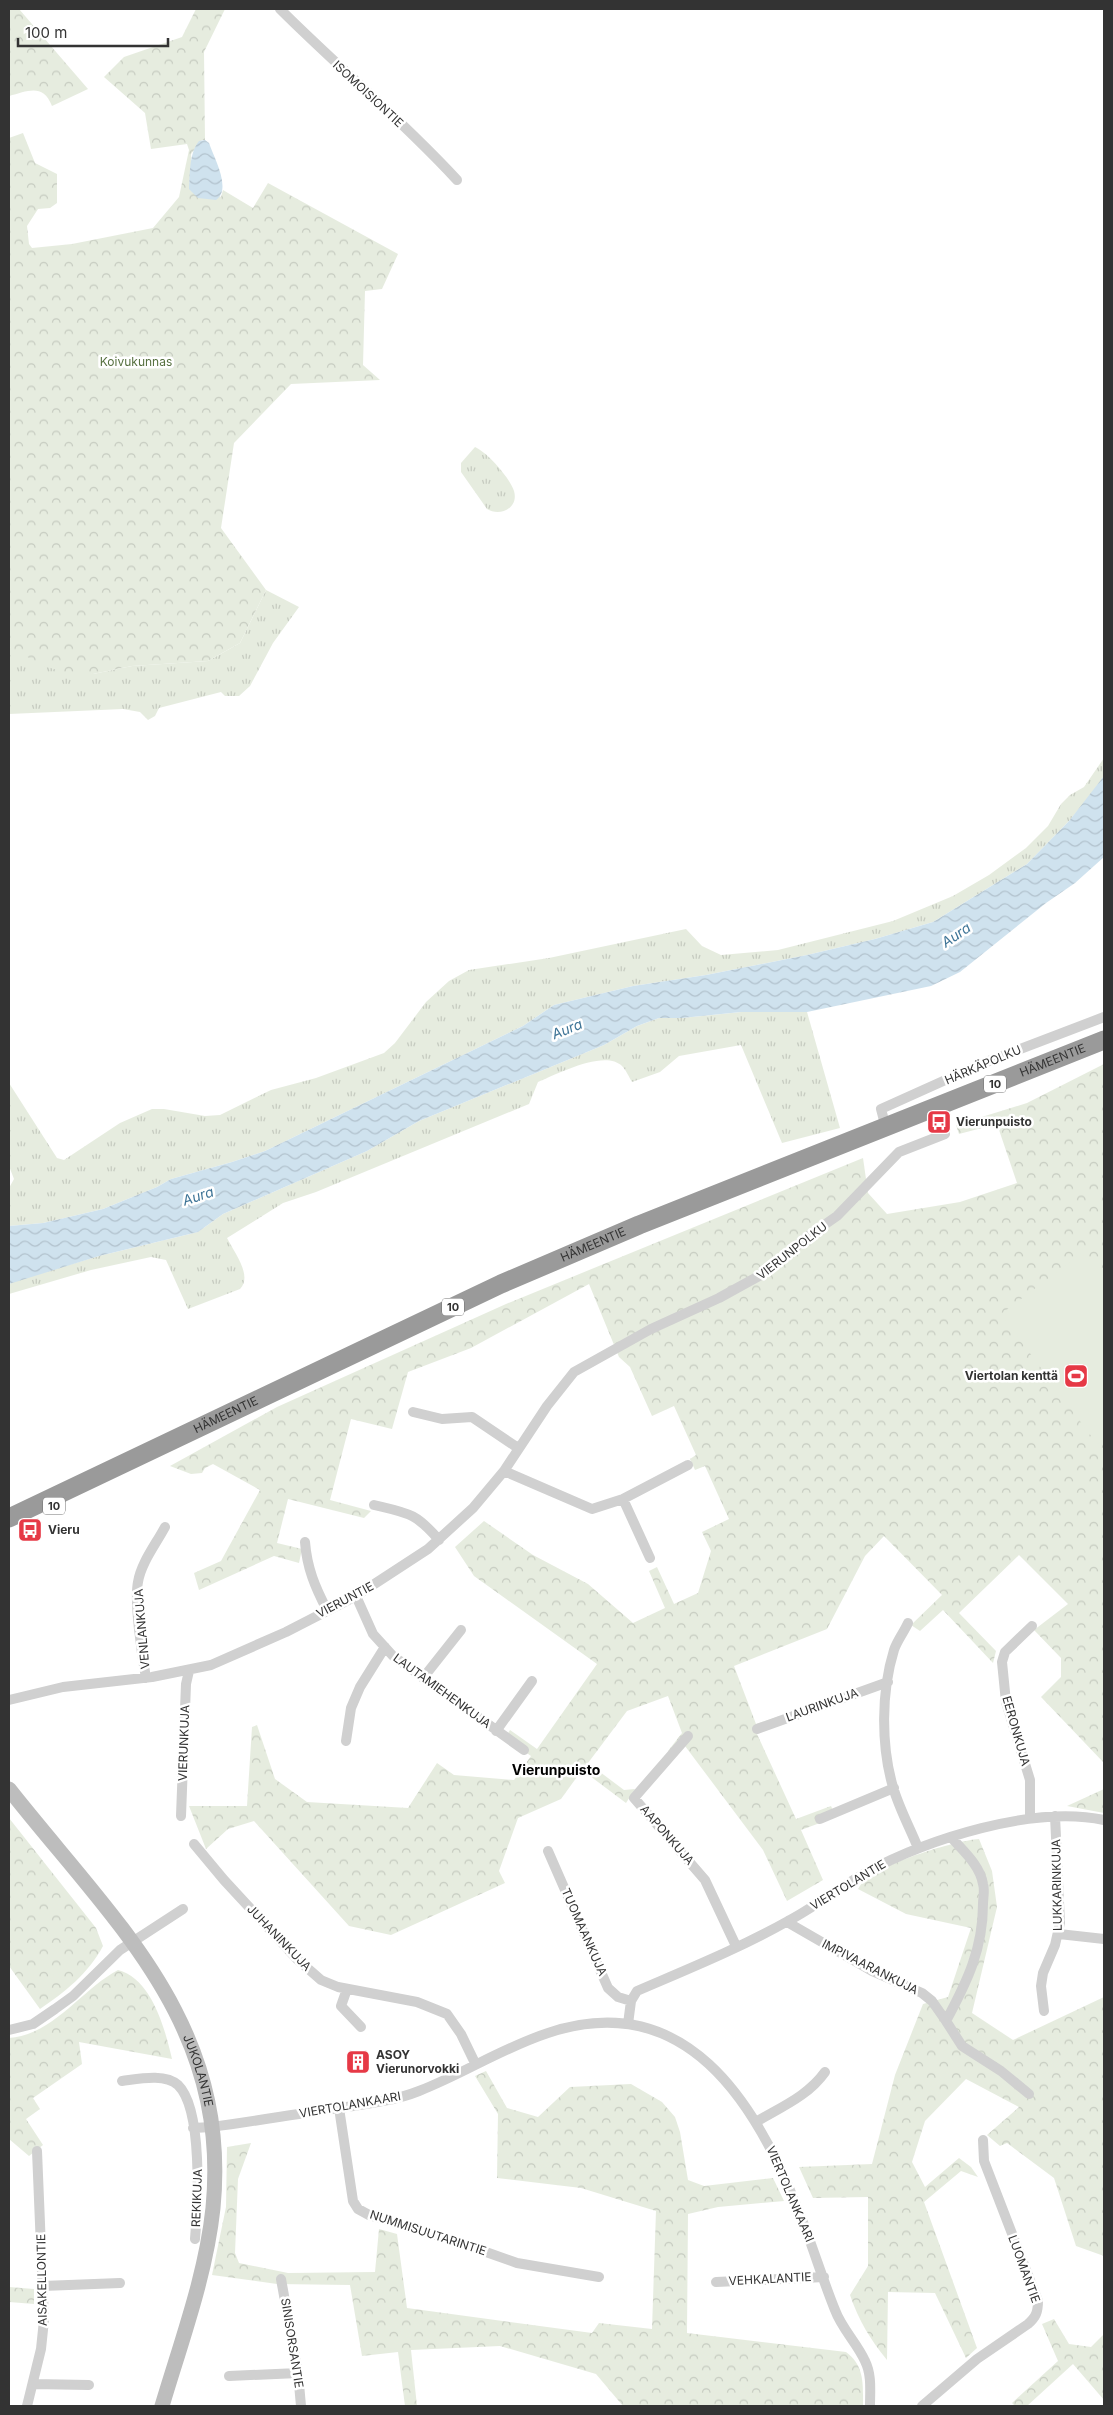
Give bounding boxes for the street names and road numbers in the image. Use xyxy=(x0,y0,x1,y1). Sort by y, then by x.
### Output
street label: ISOMOISIONTIE xyxy=(330,57,407,130)
street label: HÄMEENTIE xyxy=(1017,1040,1088,1080)
street label: HÄRKÄPOLKU xyxy=(942,1042,1023,1087)
road number: 10 xyxy=(984,1076,1006,1092)
street label: VIERUNPOLKU xyxy=(754,1219,830,1283)
street label: HÄMEENTIE xyxy=(558,1224,628,1265)
road number: 10 xyxy=(442,1298,464,1315)
street label: HÄMEENTIE xyxy=(191,1393,260,1436)
road number: 10 xyxy=(43,1498,65,1514)
street label: VIERUNTIE xyxy=(314,1578,376,1621)
street label: VENLANKUJA xyxy=(131,1588,152,1670)
street label: LAUTAMIEHENKUJA xyxy=(391,1650,494,1731)
street label: LAURINKUJA xyxy=(784,1685,860,1725)
street label: EERONKUJA xyxy=(999,1694,1034,1768)
street label: VIERUNKUJA xyxy=(175,1705,192,1781)
street label: AAPONKUJA xyxy=(637,1802,697,1868)
street label: LUKKARINKUJA xyxy=(1048,1839,1065,1931)
street label: VIERTOLANTIE xyxy=(807,1856,888,1913)
street label: TUOMAANKUJA xyxy=(558,1886,610,1978)
street label: JUHANINKUJA xyxy=(244,1901,315,1974)
street label: IMPIVAARANKUJA xyxy=(820,1936,921,1997)
street label: JUKOLANTIE xyxy=(180,2032,217,2108)
street label: VIERTOLANKAARI xyxy=(298,2088,402,2121)
street label: VIERTOLANKAARI xyxy=(763,2144,817,2244)
street label: REKIKUJA xyxy=(188,2169,205,2227)
street label: NUMMISUUTARINTIE xyxy=(368,2207,488,2258)
street label: LUOMANTIE xyxy=(1005,2233,1044,2305)
street label: AISAKELLONTIE xyxy=(33,2234,50,2326)
street label: VEHKALANTIE xyxy=(728,2269,812,2288)
street label: SINISORSANTIE xyxy=(278,2297,307,2389)

